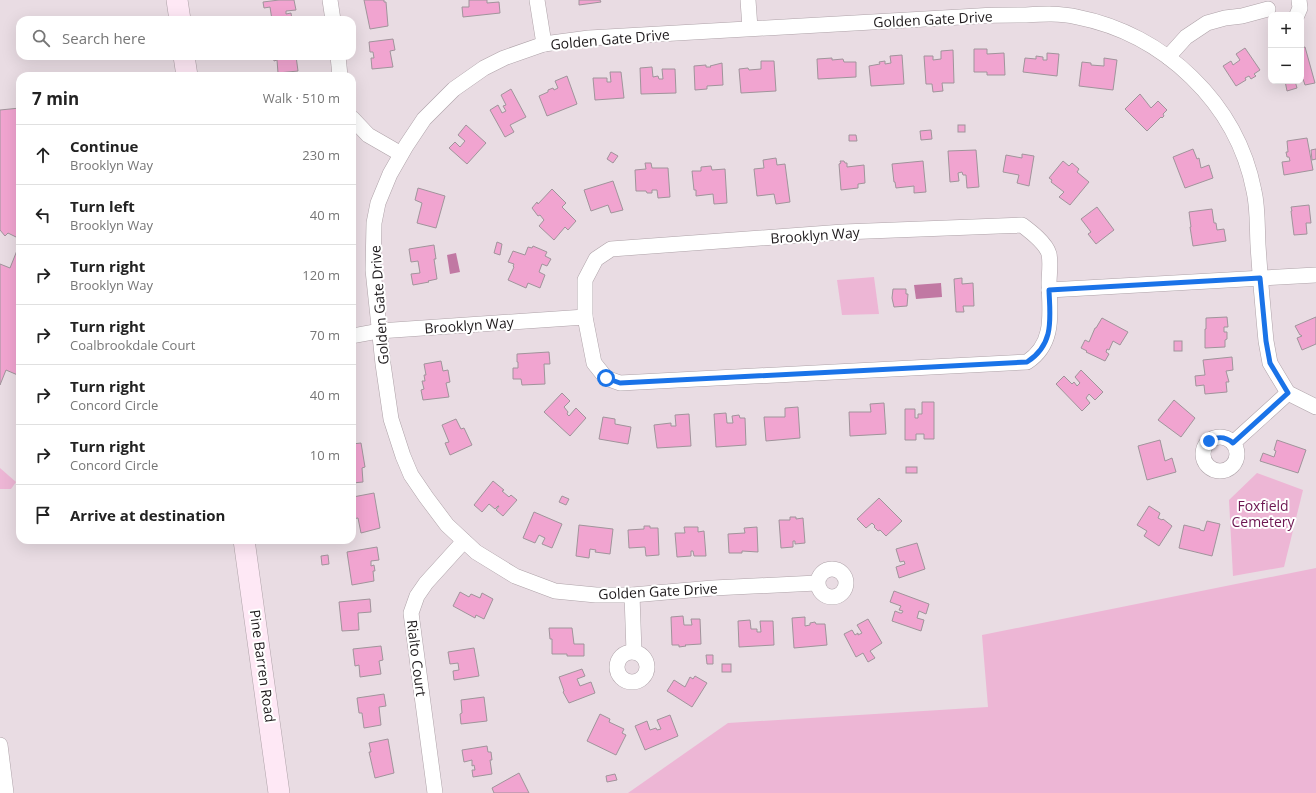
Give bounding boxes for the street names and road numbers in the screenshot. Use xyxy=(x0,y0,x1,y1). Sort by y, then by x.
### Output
street label: Golden Gate Drive xyxy=(873,6,993,32)
street label: Golden Gate Drive xyxy=(550,24,670,54)
street label: Brooklyn Way xyxy=(770,222,861,248)
street label: Golden Gate Drive xyxy=(365,245,393,365)
street label: Brooklyn Way xyxy=(424,312,515,338)
street label: Golden Gate Drive xyxy=(598,578,718,604)
street label: Pine Barren Road xyxy=(246,608,280,724)
street label: Rialto Court xyxy=(403,619,431,697)

